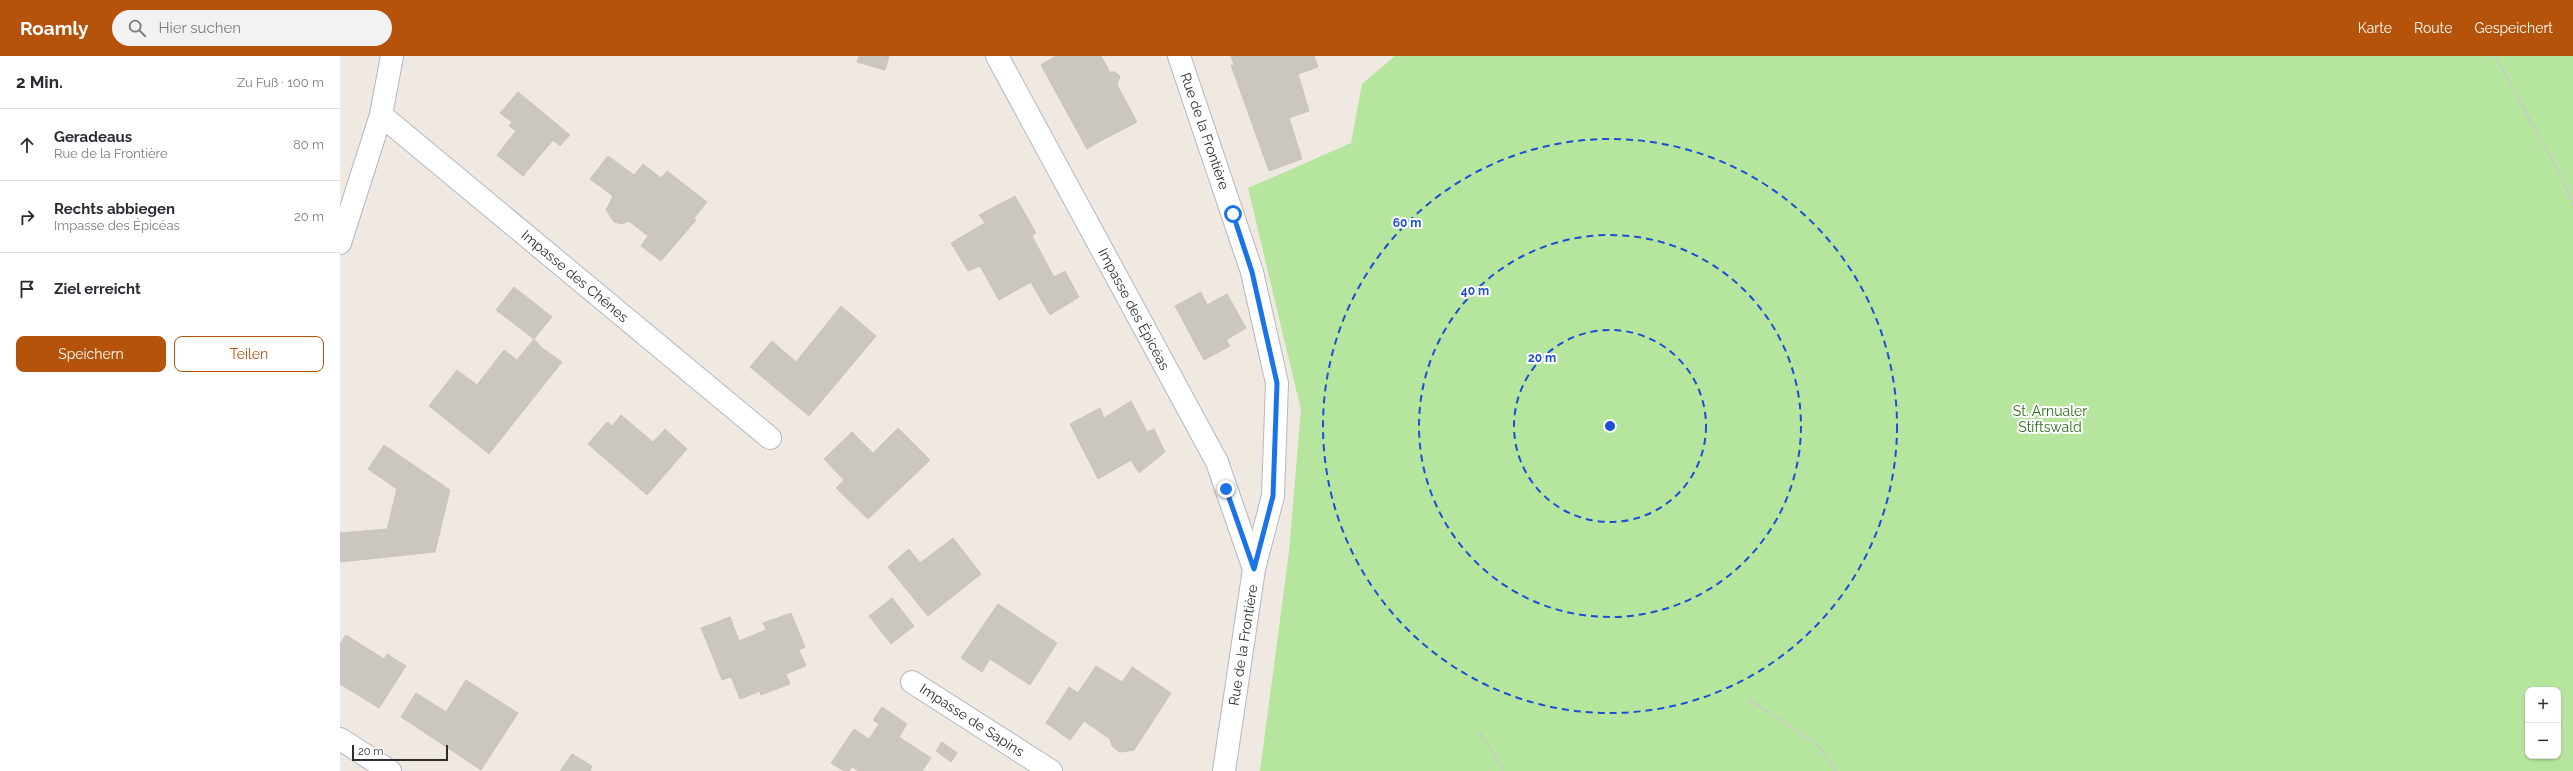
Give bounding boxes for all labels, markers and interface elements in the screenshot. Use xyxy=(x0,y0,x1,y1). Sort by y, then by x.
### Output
search box xyxy=(112,10,392,46)
text: Roamly xyxy=(20,17,88,39)
icon: search xyxy=(126,17,148,39)
text: Hier suchen xyxy=(158,19,241,37)
text: Karte xyxy=(2358,20,2392,36)
text: Route xyxy=(2414,20,2452,36)
text: Gespeichert xyxy=(2474,20,2553,36)
street label: Rue de la Frontière xyxy=(1178,71,1232,191)
text: 2 Min. xyxy=(16,72,63,92)
text: Zu Fuß · 100 m xyxy=(237,75,324,90)
text: Geradeaus xyxy=(54,128,132,146)
icon: ahead xyxy=(16,134,38,156)
text: 80 m xyxy=(293,137,324,152)
text: Rue de la Frontière xyxy=(54,146,168,161)
text: Rechts abbiegen xyxy=(54,200,175,218)
route start xyxy=(1224,205,1242,223)
icon: right xyxy=(16,206,38,228)
text: 20 m xyxy=(294,209,324,224)
text: 60 m xyxy=(1393,216,1421,230)
text: Impasse des Épicéas xyxy=(54,218,180,233)
street label: Impasse des Chênes xyxy=(518,227,632,325)
street label: Impasse des Épicéas xyxy=(1095,245,1174,373)
icon: arrive xyxy=(16,278,38,300)
text: Ziel erreicht xyxy=(54,280,141,298)
text: 40 m xyxy=(1461,284,1489,298)
button: Speichern xyxy=(16,336,166,372)
button: Teilen xyxy=(174,336,324,372)
text: 20 m xyxy=(1528,351,1556,365)
park label: St. Arnualer Stiftswald xyxy=(2013,403,2087,435)
centre of rings xyxy=(1603,419,1617,433)
route end xyxy=(1217,480,1235,498)
street label: Rue de la Frontière xyxy=(1226,583,1260,707)
street label: Impasse de Sapins xyxy=(917,680,1027,760)
map controls xyxy=(2525,687,2561,759)
button: + xyxy=(2525,687,2561,723)
button: − xyxy=(2525,723,2561,759)
scale bar xyxy=(352,743,448,762)
text: 20 m xyxy=(358,745,383,758)

